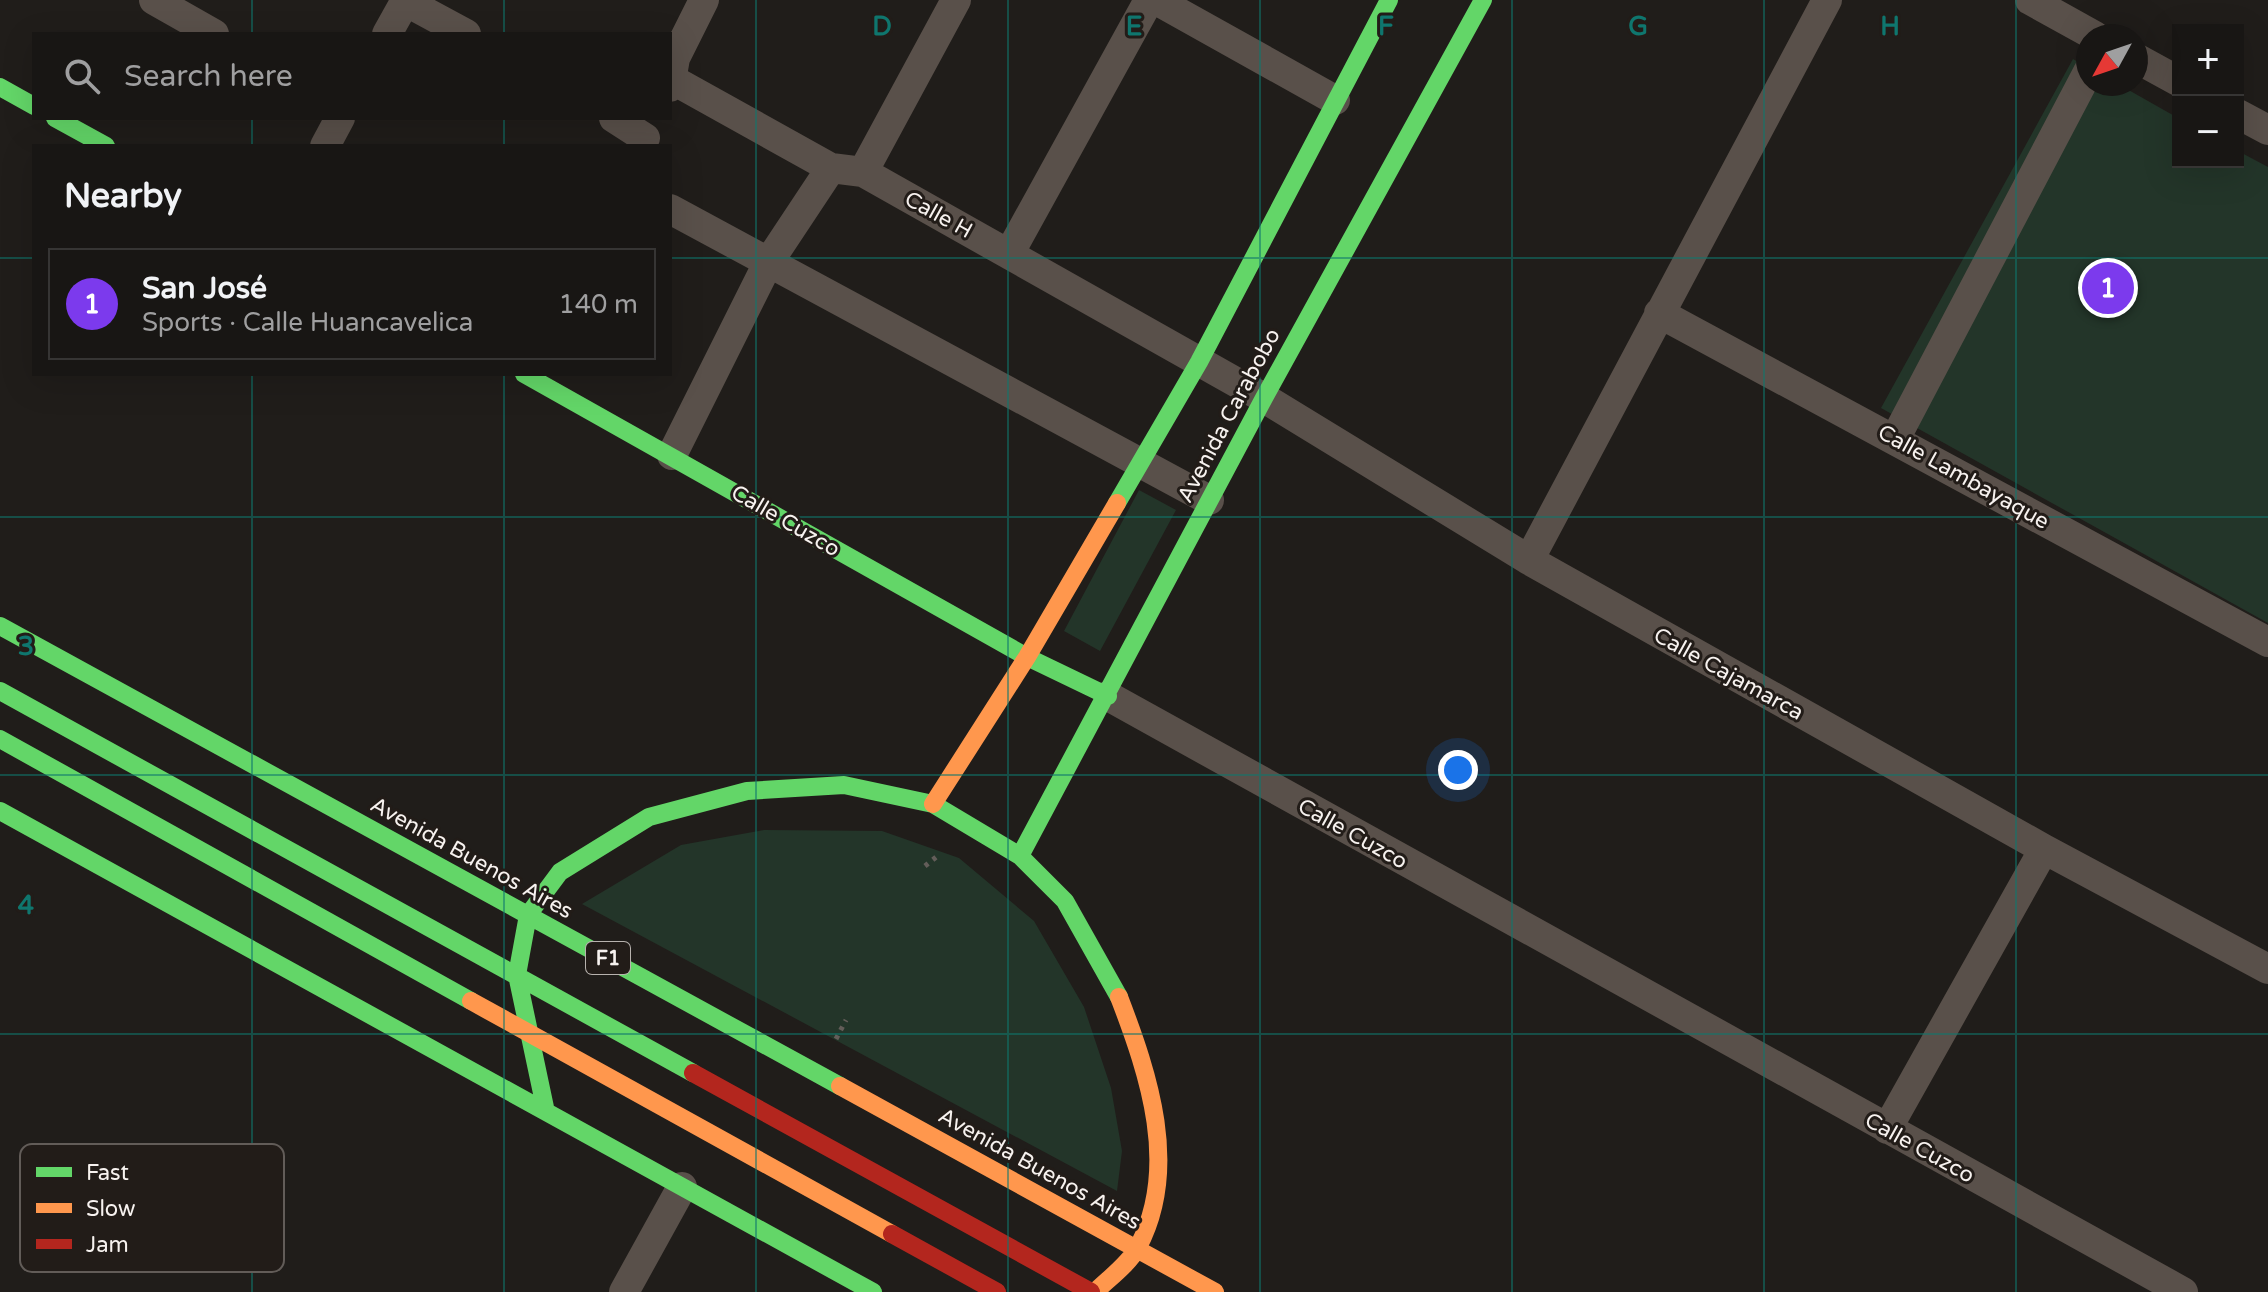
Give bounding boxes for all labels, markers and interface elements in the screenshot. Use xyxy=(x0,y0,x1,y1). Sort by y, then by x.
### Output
text: D xyxy=(872,11,892,42)
text: E xyxy=(1126,11,1142,42)
text: F xyxy=(1378,11,1394,42)
text: G xyxy=(1628,11,1648,42)
text: H xyxy=(1880,11,1900,42)
north arrow xyxy=(2076,24,2148,96)
map controls xyxy=(2172,24,2244,168)
button: + xyxy=(2172,24,2244,96)
search box xyxy=(32,32,672,120)
icon: search xyxy=(60,54,104,98)
text: Search here xyxy=(124,58,293,95)
button: − xyxy=(2172,96,2244,168)
text: Nearby xyxy=(64,176,182,217)
street label: Calle H xyxy=(900,186,977,244)
pin: 1 xyxy=(2082,258,2134,318)
text: San José xyxy=(142,270,267,307)
text: 1 xyxy=(84,289,100,320)
text: 140 m xyxy=(558,289,638,320)
text: Sports · Calle Huancavelica xyxy=(142,307,473,338)
street label: Avenida Carabobo xyxy=(1172,324,1286,507)
street label: Calle Lambayaque xyxy=(1873,419,2054,535)
street label: Calle Cuzco xyxy=(727,479,844,562)
street label: Calle Cajamarca xyxy=(1649,622,1808,726)
text: 3 xyxy=(18,631,34,662)
your location xyxy=(1438,750,1478,790)
street label: Avenida Buenos Aires xyxy=(366,791,577,924)
street label: Calle Cuzco xyxy=(1293,793,1412,875)
text: 4 xyxy=(18,890,34,921)
road number: F1 xyxy=(586,942,630,974)
street label: Avenida Buenos Aires xyxy=(934,1102,1145,1235)
street label: Calle Cuzco xyxy=(1860,1107,1979,1189)
legend xyxy=(20,1144,284,1272)
text: Fast xyxy=(86,1160,129,1186)
text: Slow xyxy=(86,1196,136,1222)
text: Jam xyxy=(86,1232,129,1258)

